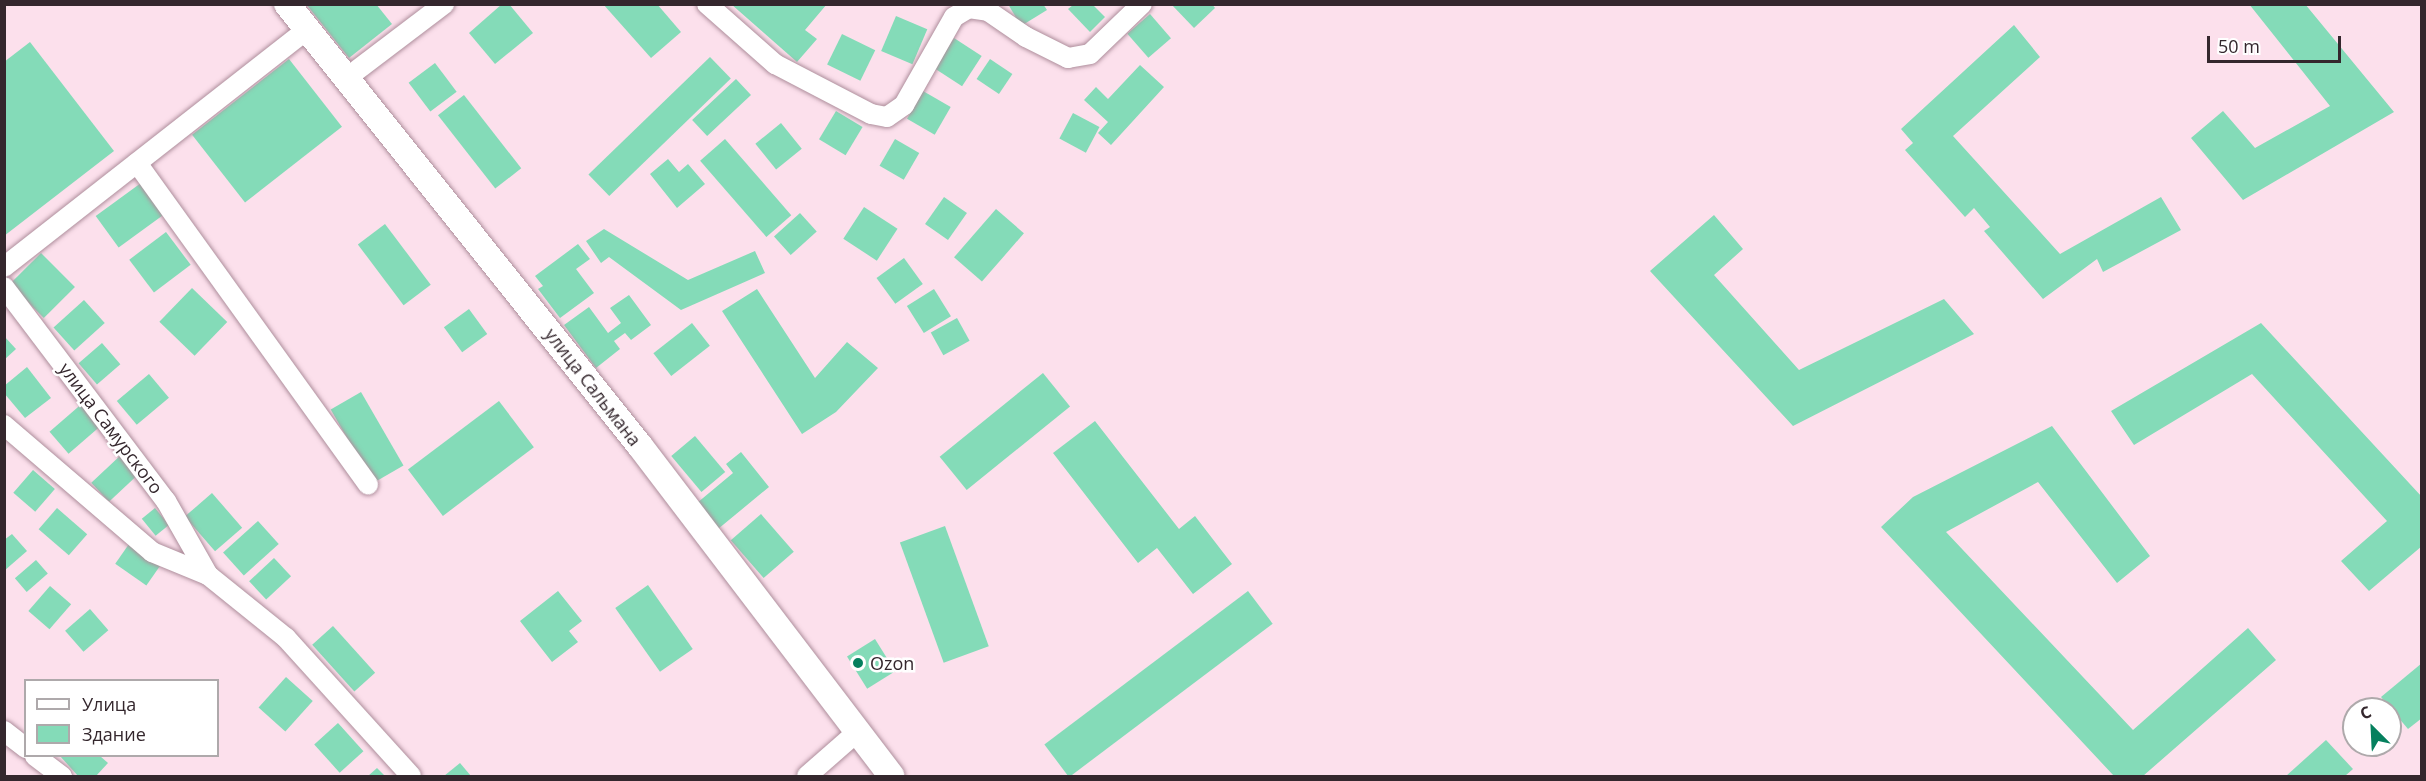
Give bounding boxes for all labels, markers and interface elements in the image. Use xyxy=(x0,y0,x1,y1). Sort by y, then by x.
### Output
scale bar xyxy=(2210,24,2344,62)
text: 50 m xyxy=(2218,34,2260,58)
street label: улица Сальмана xyxy=(540,324,646,450)
street label: улица Самурского xyxy=(55,358,167,498)
place label: Ozon xyxy=(870,652,914,674)
marker: Ozon xyxy=(851,656,865,670)
legend xyxy=(24,679,219,757)
text: Улица xyxy=(82,692,136,716)
north arrow xyxy=(2342,697,2402,757)
text: С xyxy=(2356,700,2375,725)
text: Здание xyxy=(82,722,146,746)

